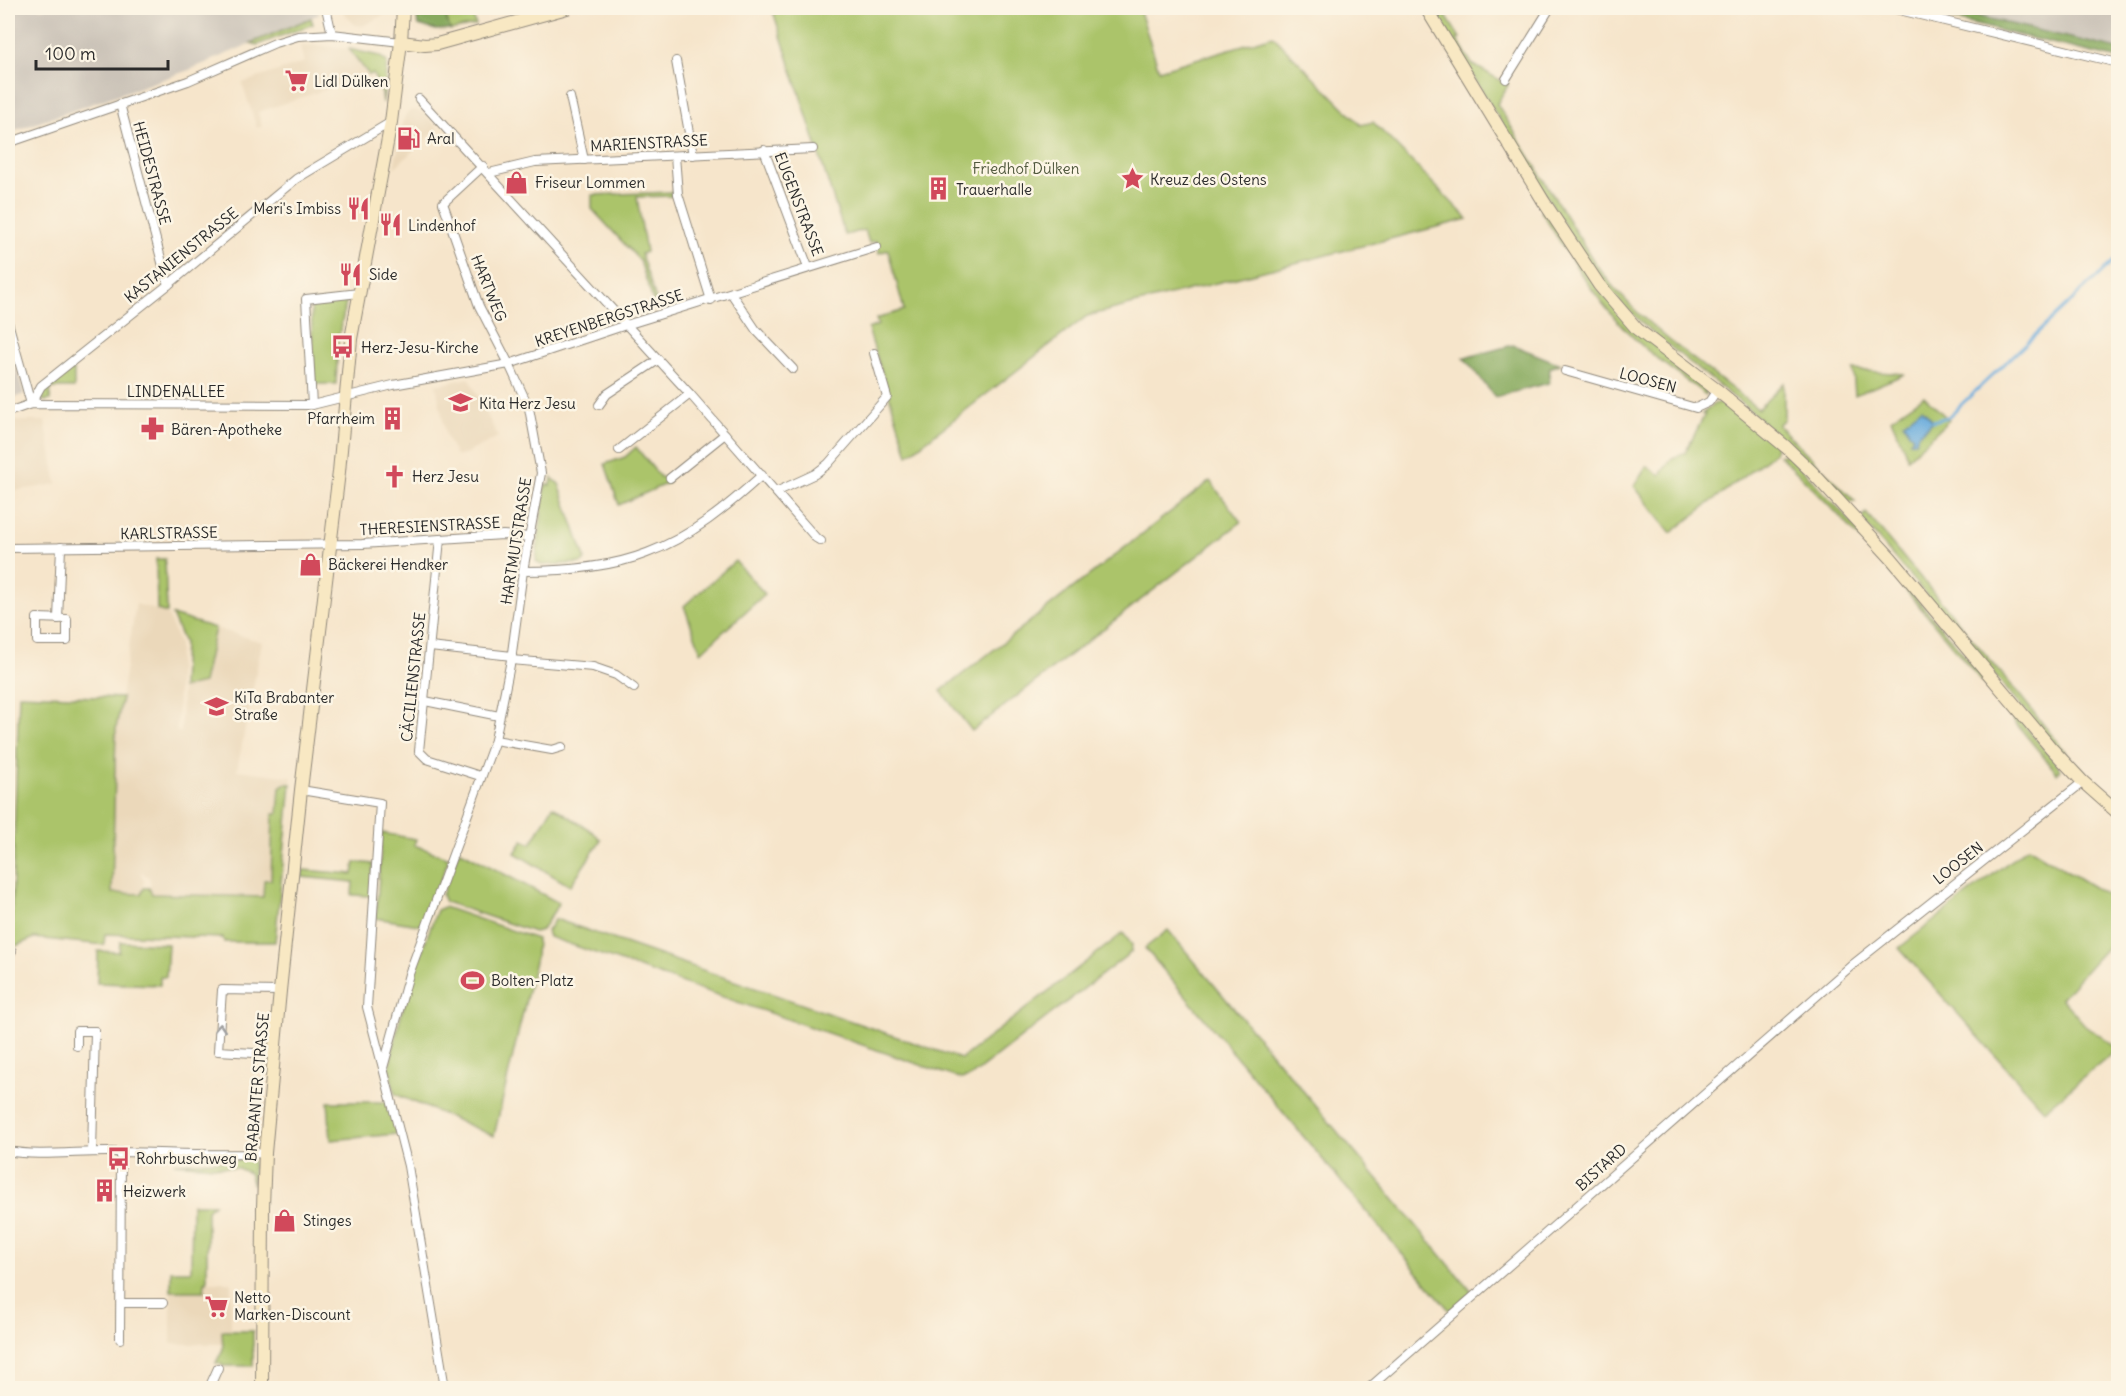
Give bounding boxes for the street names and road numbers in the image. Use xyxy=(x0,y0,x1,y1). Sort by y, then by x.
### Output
street label: HEIDESTRASSE xyxy=(129,119,175,227)
street label: MARIENSTRASSE xyxy=(590,130,709,156)
street label: EUGENSTRASSE xyxy=(770,149,828,259)
street label: KASTANIENSTRASSE xyxy=(120,203,242,307)
street label: HARTWEG xyxy=(467,252,511,324)
street label: KREYENBERGSTRASSE xyxy=(532,285,686,351)
street label: LOOSEN xyxy=(1617,363,1679,397)
street label: LINDENALLEE xyxy=(127,382,225,401)
street label: HARTMUTSTRASSE xyxy=(497,476,535,606)
street label: THERESIENSTRASSE xyxy=(359,513,501,539)
street label: KARLSTRASSE xyxy=(120,523,218,543)
street label: CÄCILIENSTRASSE xyxy=(397,611,429,743)
street label: LOOSEN xyxy=(1929,838,1987,888)
street label: BRABANTER STRASSE xyxy=(241,1012,273,1162)
street label: BISTARD xyxy=(1572,1139,1630,1195)

